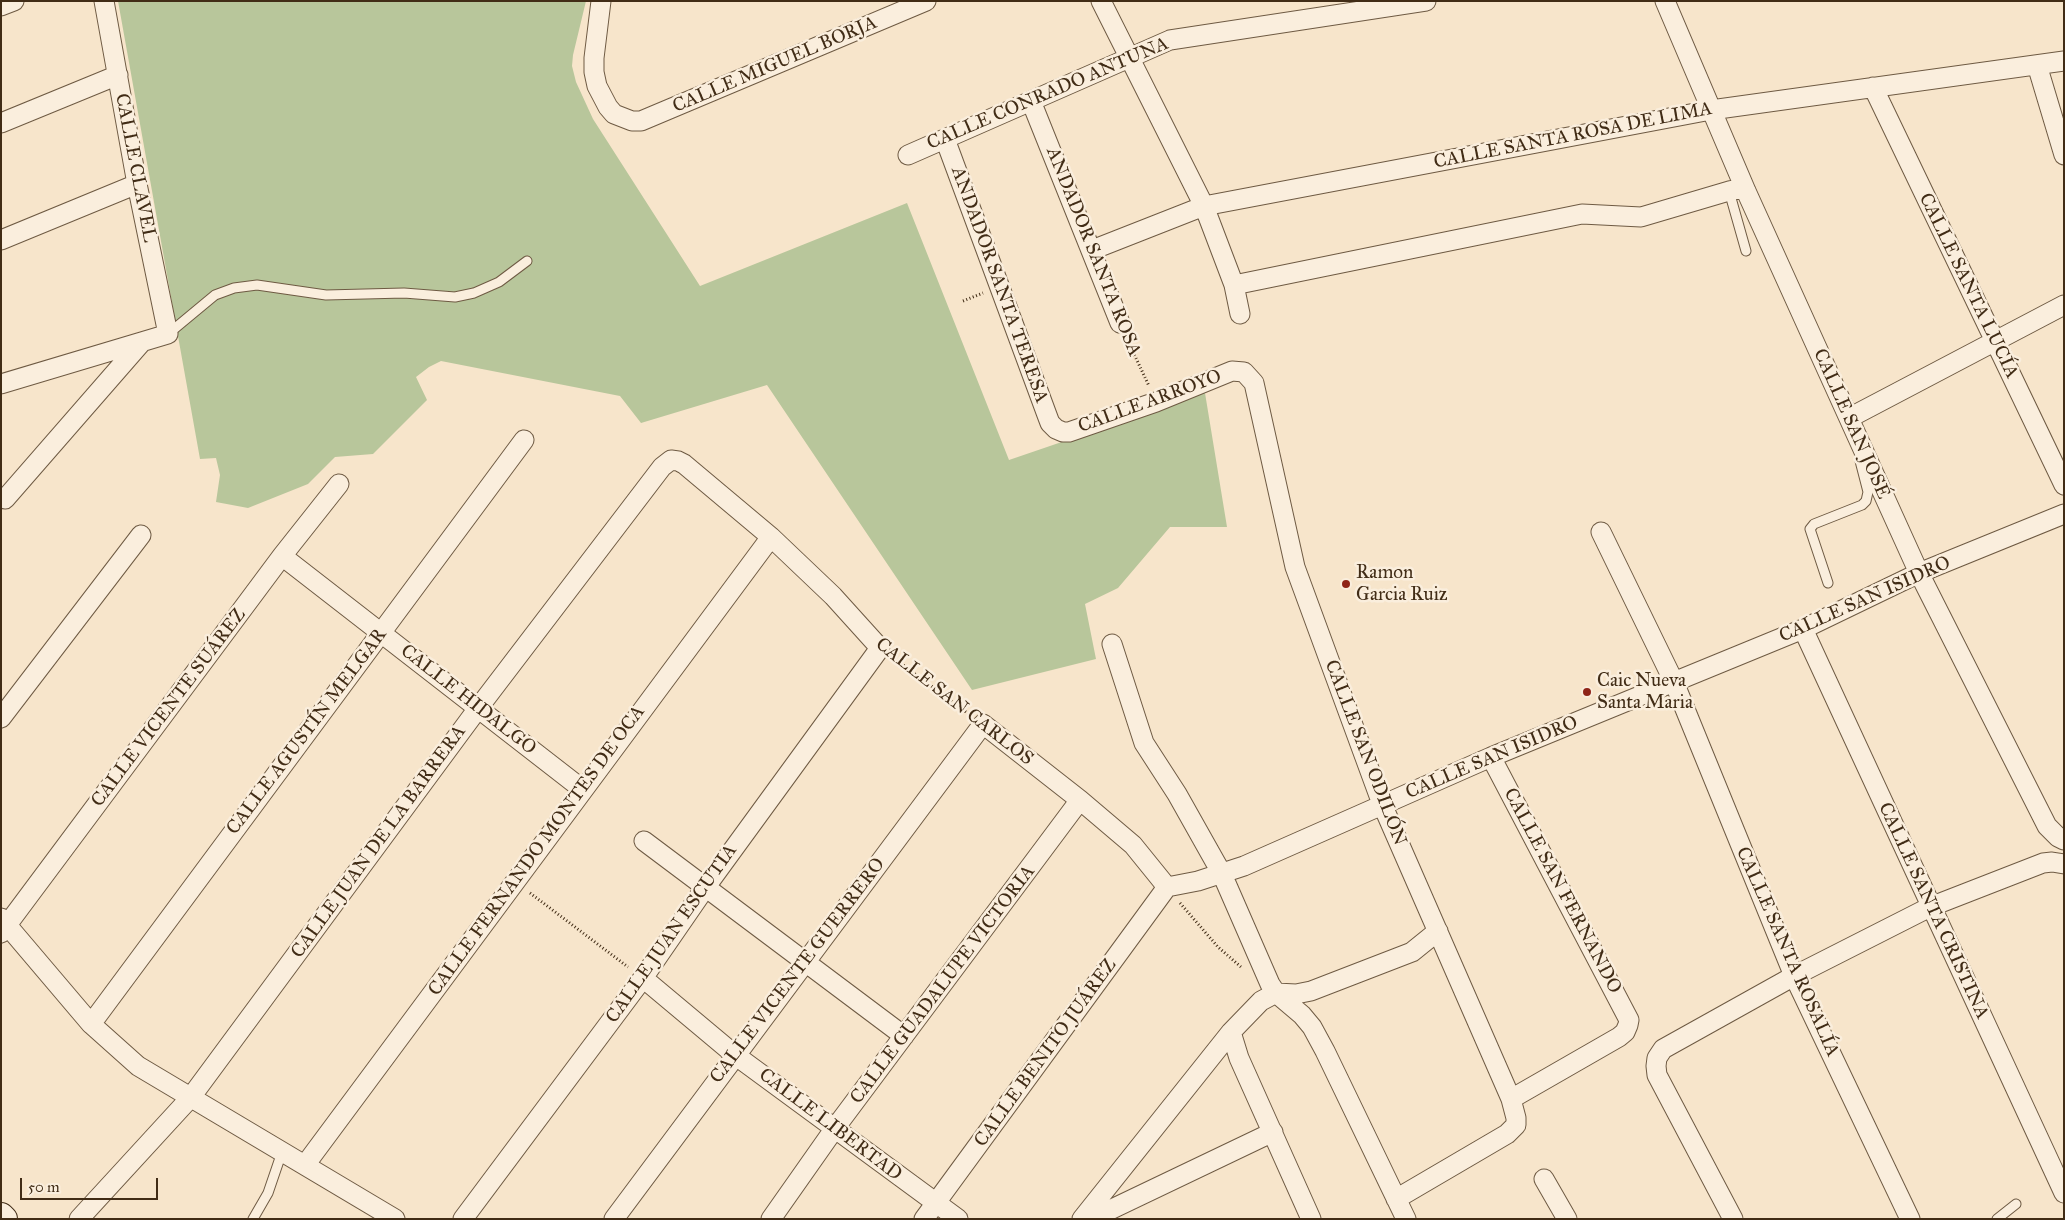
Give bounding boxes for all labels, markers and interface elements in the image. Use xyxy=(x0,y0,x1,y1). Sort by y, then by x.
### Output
street label: CALLE MIGUEL BORJA xyxy=(669,12,881,118)
street label: CALLE CONRADO ANTUNA xyxy=(924,33,1172,155)
street label: CALLE CLAVEL xyxy=(109,92,161,244)
street label: CALLE SANTA ROSA DE LIMA xyxy=(1432,98,1714,174)
street label: ANDADOR SANTA ROSA xyxy=(1041,144,1145,360)
street label: ANDADOR SANTA TERESA xyxy=(946,164,1052,406)
street label: CALLE SANTA LUCÍA xyxy=(1913,190,2023,382)
street label: CALLE SAN JOSÉ xyxy=(1808,345,1894,503)
street label: CALLE ARROYO xyxy=(1075,366,1225,438)
street label: CALLE SAN ISIDRO xyxy=(1776,552,1954,648)
place label: Ramon Garcia Ruiz xyxy=(1356,562,1448,606)
marker: Ramon Garcia Ruiz xyxy=(1340,578,1352,590)
street label: CALLE VICENTE SUÁREZ xyxy=(87,604,251,812)
street label: CALLE AGUSTÍN MELGAR xyxy=(222,624,392,840)
street label: CALLE SAN CARLOS xyxy=(871,633,1037,771)
street label: CALLE HIDALGO xyxy=(396,640,540,760)
street label: CALLE SAN ODILÓN xyxy=(1319,657,1411,849)
place label: Caic Nueva Santa Maria xyxy=(1597,670,1693,714)
marker: Caic Nueva Santa Maria xyxy=(1581,686,1593,698)
street label: CALLE FERNANDO MONTES DE OCA xyxy=(424,701,650,1001)
street label: CALLE SAN ISIDRO xyxy=(1402,711,1582,805)
street label: CALLE JUAN DE LA BARRERA xyxy=(287,721,471,963)
street label: CALLE SAN FERNANDO xyxy=(1498,784,1626,998)
street label: CALLE SANTA CRISTINA xyxy=(1873,799,1993,1023)
street label: CALLE JUAN ESCUTIA xyxy=(602,840,742,1028)
street label: CALLE SANTA ROSALÍA xyxy=(1730,844,1844,1060)
street label: CALLE VICENTE GUERRERO xyxy=(706,854,890,1088)
street label: CALLE GUADALUPE VICTORIA xyxy=(846,861,1040,1109)
street label: CALLE BENITO JUÁREZ xyxy=(970,954,1122,1152)
street label: CALLE LIBERTAD xyxy=(754,1064,906,1186)
scale bar xyxy=(22,1168,160,1200)
text: 50 m xyxy=(28,1178,60,1196)

